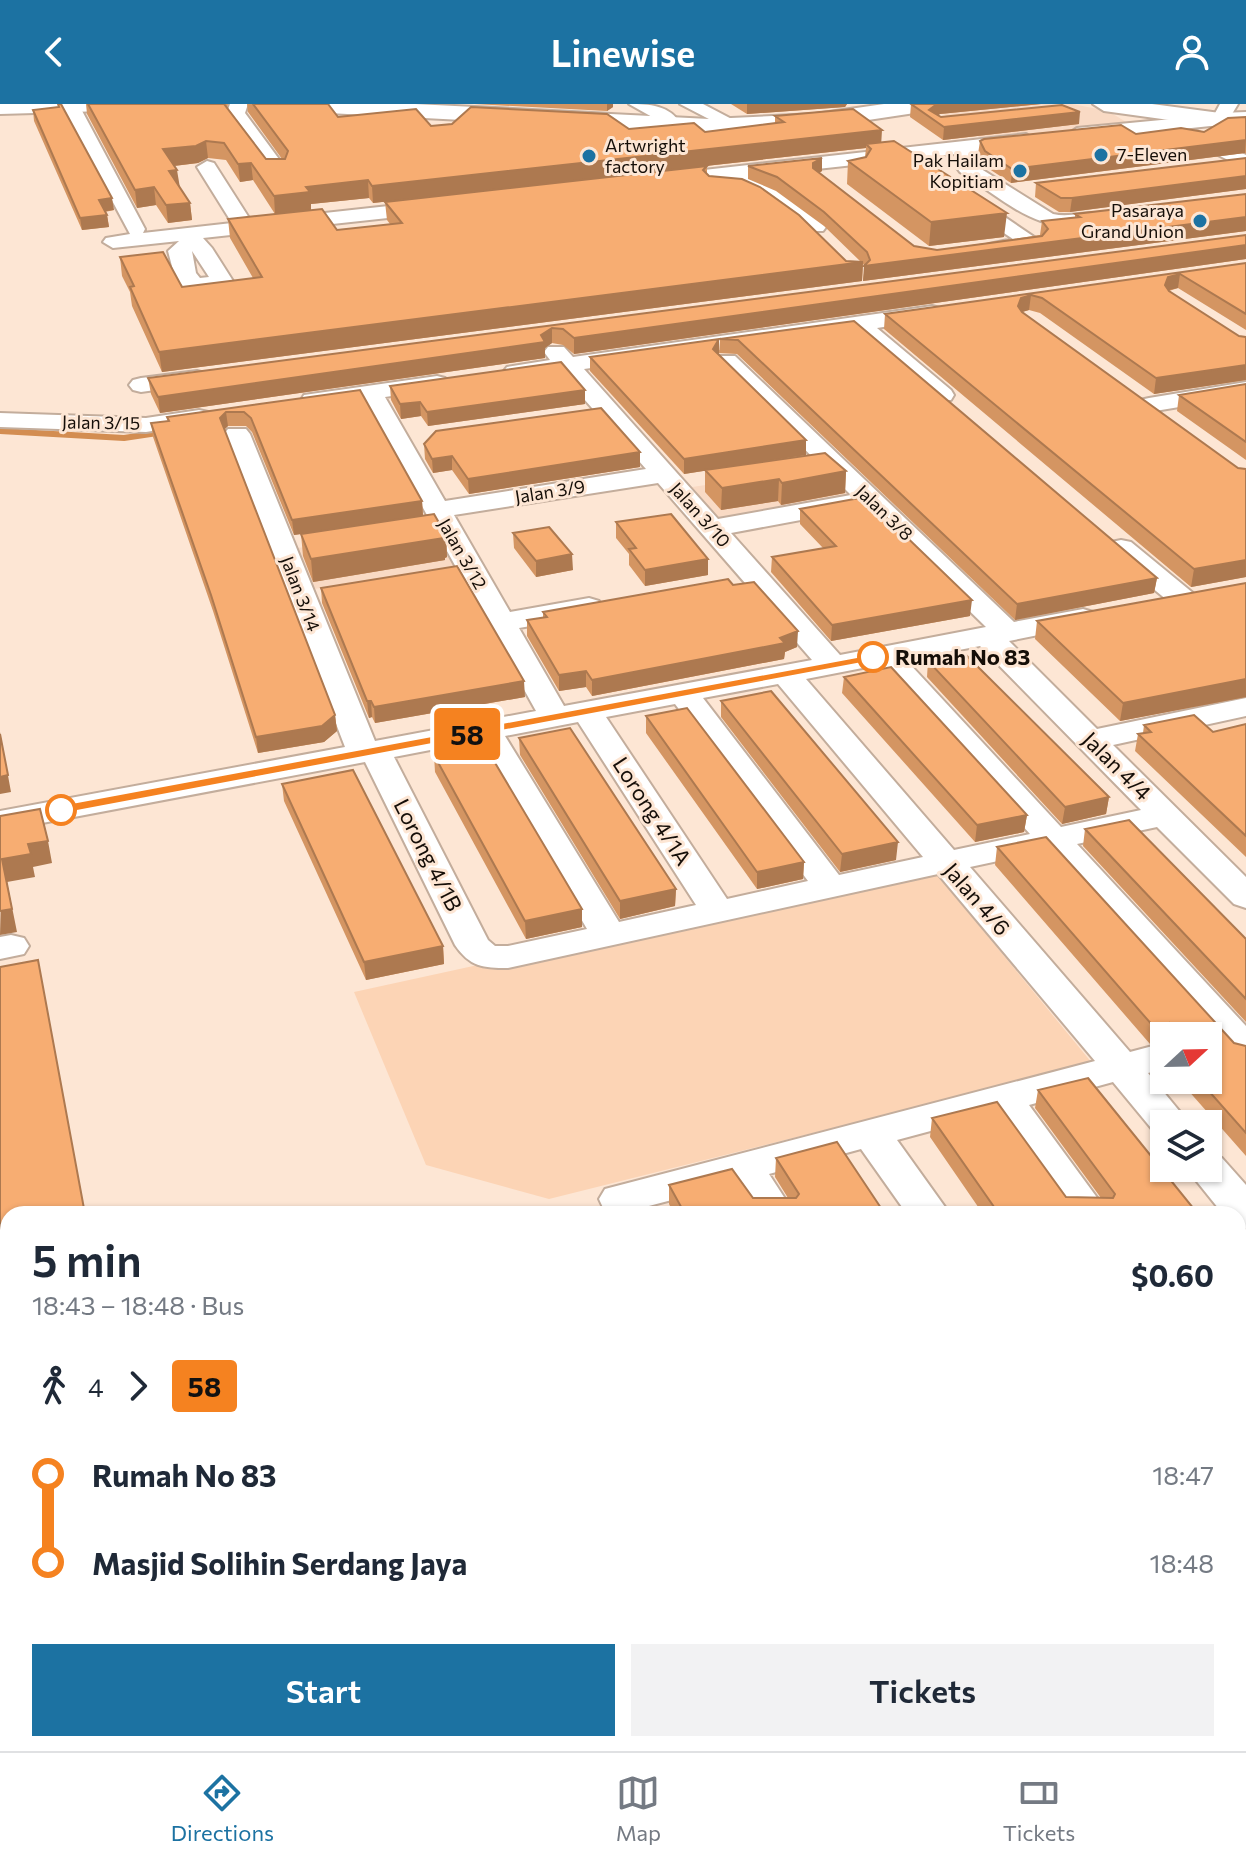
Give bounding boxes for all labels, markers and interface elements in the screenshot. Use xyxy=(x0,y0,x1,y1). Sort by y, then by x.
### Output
icon: back xyxy=(32,30,76,74)
text: Linewise xyxy=(551,30,695,74)
icon: person xyxy=(1170,30,1214,74)
place label: Artwright factory xyxy=(605,134,686,177)
place label: 7-Eleven xyxy=(1117,143,1187,165)
marker: 7-Eleven xyxy=(1092,146,1110,164)
marker: Artwright factory xyxy=(580,147,598,165)
place label: Pak Hailam Kopitiam xyxy=(913,149,1004,192)
marker: Pak Hailam Kopitiam xyxy=(1011,162,1029,180)
place label: Pasaraya Grand Union xyxy=(1081,199,1184,242)
marker: Pasaraya Grand Union xyxy=(1191,212,1209,230)
street label: Jalan 3/15 xyxy=(62,410,140,434)
street label: Jalan 3/9 xyxy=(513,475,587,507)
street label: Jalan 3/10 xyxy=(666,477,736,551)
street label: Jalan 3/8 xyxy=(852,480,918,545)
street label: Jalan 3/12 xyxy=(434,514,492,593)
street label: Jalan 3/14 xyxy=(277,553,325,635)
marker: Rumah No 83 xyxy=(858,642,888,672)
place label: Rumah No 83 xyxy=(895,643,1030,670)
line badge: 58 xyxy=(431,708,503,760)
text: 58 xyxy=(450,717,484,751)
street label: Jalan 4/4 xyxy=(1077,726,1157,806)
street label: Lorong 4/1A xyxy=(607,752,697,870)
street label: Lorong 4/1B xyxy=(389,794,468,916)
unlabelled marker xyxy=(46,795,76,825)
street label: Jalan 4/6 xyxy=(938,857,1016,941)
north arrow xyxy=(1150,1022,1222,1094)
map controls xyxy=(1150,1022,1222,1182)
button: layers xyxy=(1150,1110,1222,1182)
text: 5 min xyxy=(32,1232,142,1286)
text: $0.60 xyxy=(1131,1256,1214,1293)
text: 18:43 – 18:48 · Bus xyxy=(32,1289,244,1320)
icon: walk xyxy=(32,1364,76,1408)
icon: forward xyxy=(116,1364,160,1408)
text: 58 xyxy=(188,1369,221,1403)
text: 4 xyxy=(88,1371,104,1402)
text: Rumah No 83 xyxy=(92,1456,277,1493)
text: 18:47 xyxy=(1152,1459,1214,1490)
text: Masjid Solihin Serdang Jaya xyxy=(92,1544,467,1581)
text: 18:48 xyxy=(1150,1547,1214,1578)
button: Start xyxy=(32,1644,615,1736)
button: Tickets xyxy=(631,1644,1214,1736)
tab: Directions xyxy=(171,1771,274,1846)
tab: Map xyxy=(616,1771,661,1846)
tab: Tickets xyxy=(1003,1771,1075,1846)

